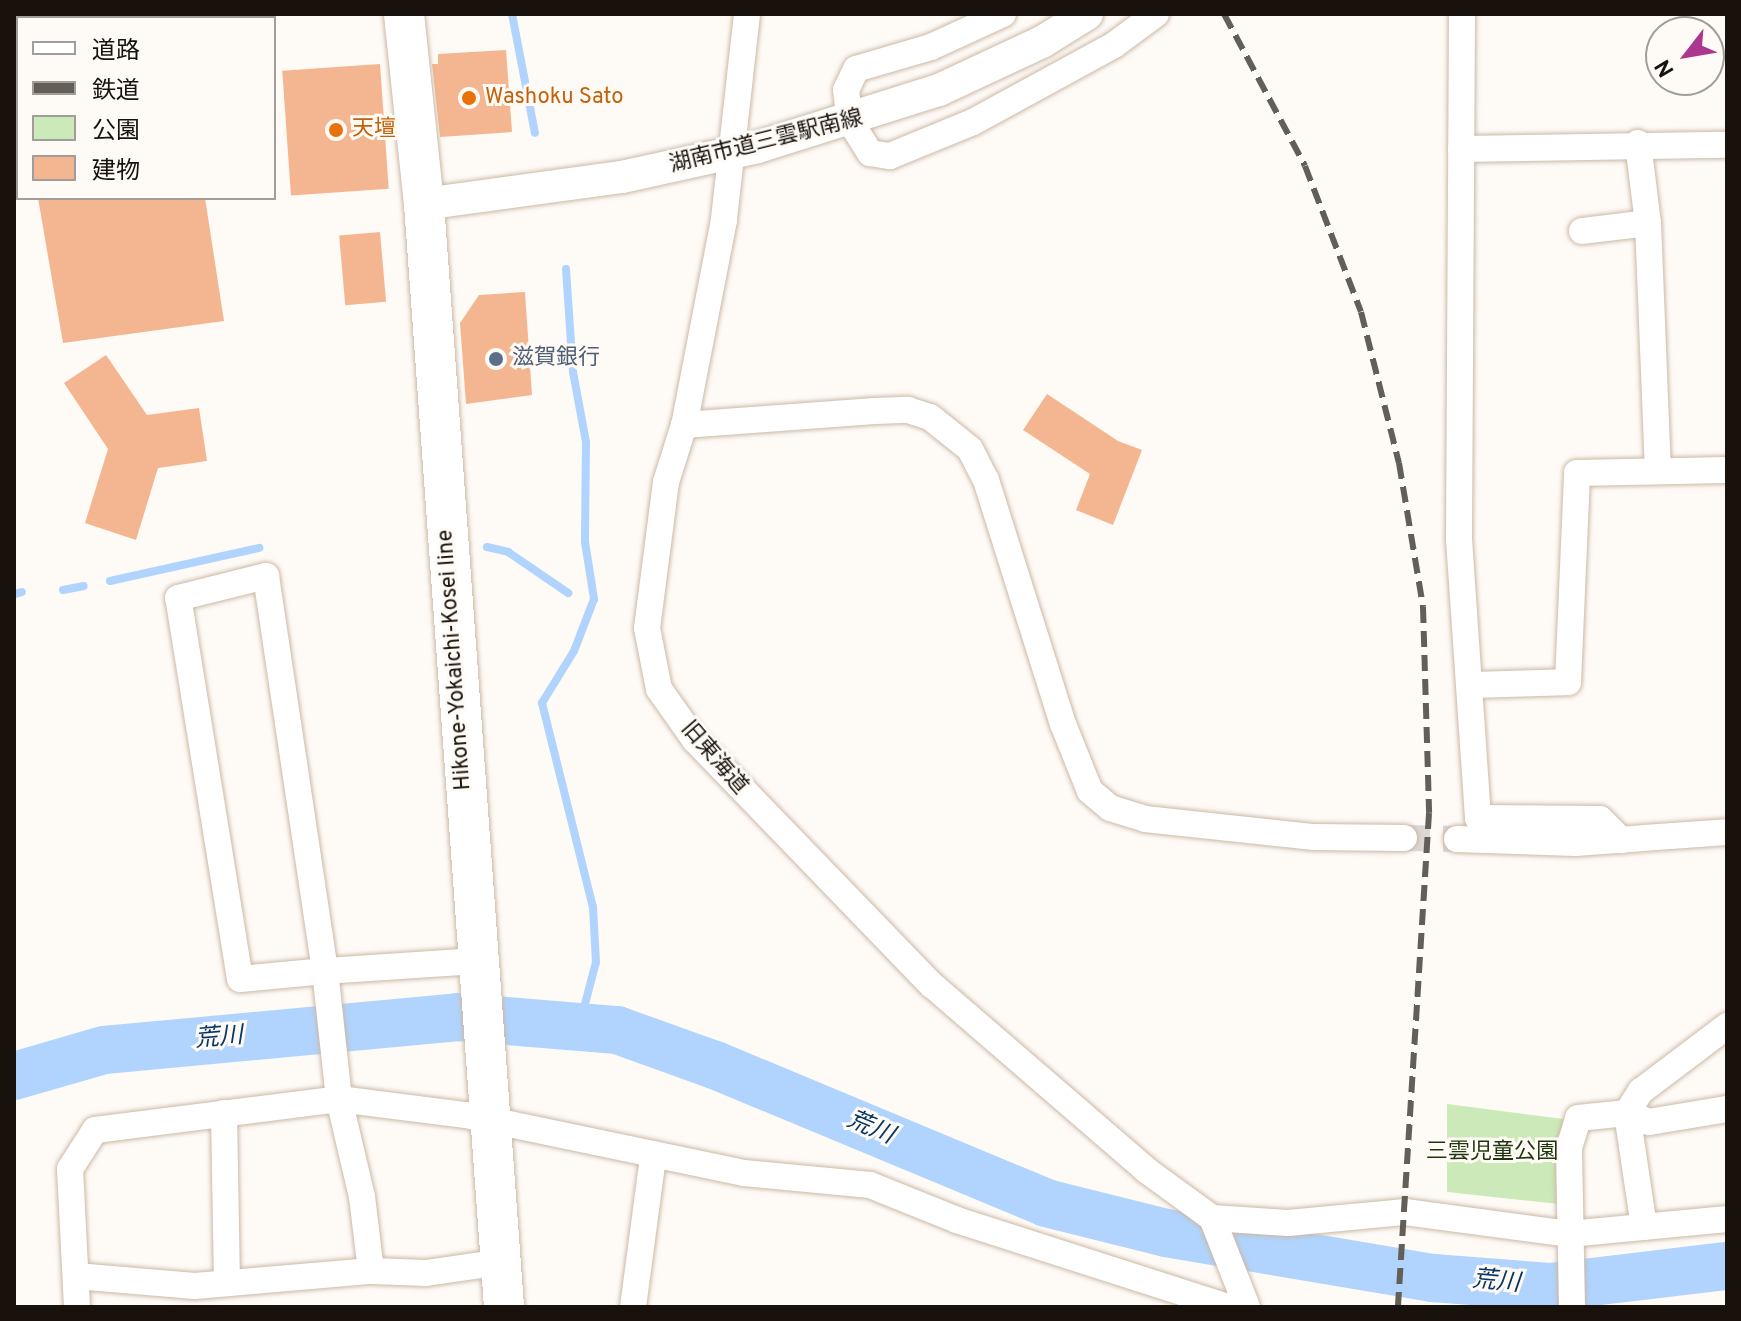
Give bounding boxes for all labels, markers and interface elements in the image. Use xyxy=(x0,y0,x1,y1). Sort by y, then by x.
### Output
legend xyxy=(16,16,276,200)
north arrow xyxy=(1645,16,1725,96)
text: 道路 xyxy=(92,37,140,67)
text: N xyxy=(1650,54,1681,81)
text: 鉄道 xyxy=(92,77,140,107)
place label: Washoku Sato xyxy=(485,85,624,111)
marker: Washoku Sato xyxy=(460,89,478,107)
street label: 湖南市道三雲駅南線 xyxy=(667,105,865,179)
text: 公園 xyxy=(92,117,140,147)
place label: 天壇 xyxy=(352,117,396,143)
marker: 天壇 xyxy=(327,121,345,139)
text: 建物 xyxy=(92,157,140,187)
place label: 滋賀銀行 xyxy=(512,346,600,372)
marker: 滋賀銀行 xyxy=(487,350,505,368)
street label: Hikone-Yokaichi-Kosei line xyxy=(433,529,477,791)
street label: 旧東海道 xyxy=(675,716,753,800)
water label: 荒川 xyxy=(194,1023,244,1055)
water label: 荒川 xyxy=(842,1106,898,1152)
park label: 三雲児童公園 xyxy=(1426,1140,1558,1166)
water label: 荒川 xyxy=(1471,1267,1521,1299)

